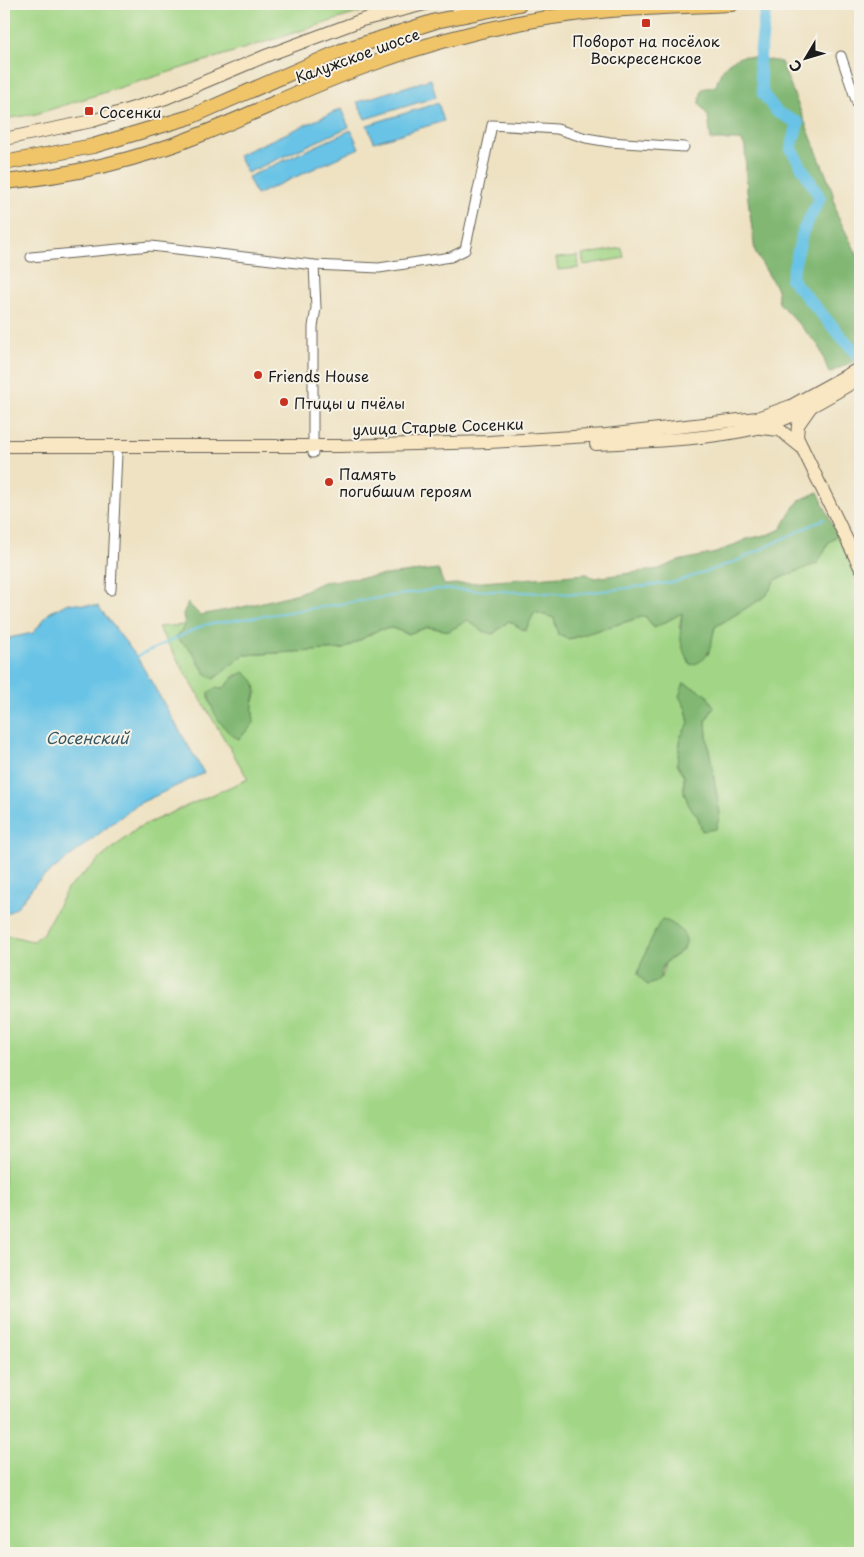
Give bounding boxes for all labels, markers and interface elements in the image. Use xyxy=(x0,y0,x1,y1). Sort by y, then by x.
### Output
marker: Поворот на посёлок Воскресенское xyxy=(640,17,652,29)
street label: Калужское шоссе xyxy=(292,22,422,88)
place label: Поворот на посёлок Воскресенское xyxy=(572,29,720,69)
north arrow xyxy=(782,32,832,82)
text: С xyxy=(784,56,807,77)
place label: Сосенки xyxy=(99,100,161,123)
marker: Сосенки xyxy=(83,105,95,117)
place label: Friends House xyxy=(268,364,369,387)
marker: Friends House xyxy=(252,369,264,381)
place label: Птицы и пчёлы xyxy=(294,391,405,414)
marker: Птицы и пчёлы xyxy=(278,396,290,408)
street label: улица Старые Сосенки xyxy=(352,412,524,440)
place label: Память погибшим героям xyxy=(339,462,472,502)
marker: Память погибшим героям xyxy=(323,476,335,488)
water label: Сосенский xyxy=(46,725,131,749)

